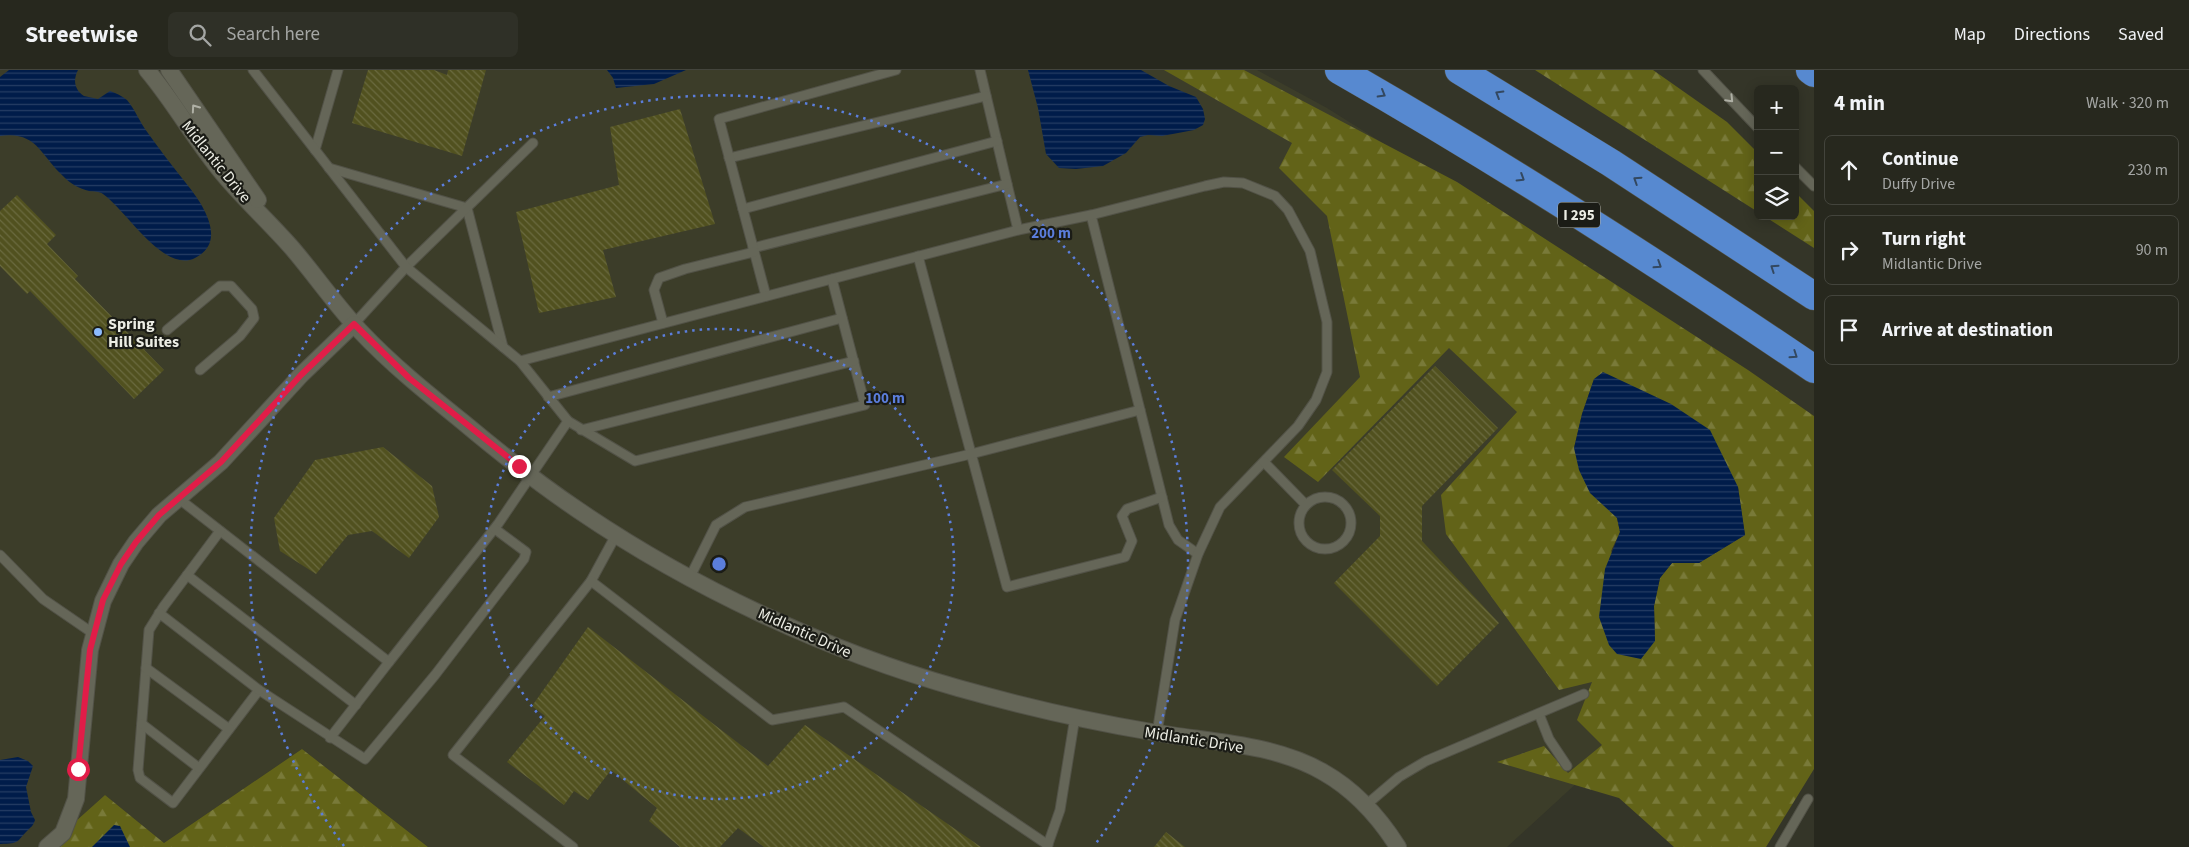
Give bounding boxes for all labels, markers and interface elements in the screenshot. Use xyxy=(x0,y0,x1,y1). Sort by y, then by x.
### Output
search box xyxy=(168,12,518,57)
text: Streetwise xyxy=(25,17,138,52)
icon: search xyxy=(186,21,214,49)
text: Search here xyxy=(226,21,320,48)
text: Map xyxy=(1954,22,1986,47)
text: Directions xyxy=(2014,22,2090,47)
text: Saved xyxy=(2118,22,2164,47)
map controls xyxy=(1754,85,1799,220)
button: + xyxy=(1754,85,1799,130)
one-way arrow xyxy=(1376,88,1385,98)
text: 4 min xyxy=(1834,88,1885,118)
one-way arrow xyxy=(1496,90,1505,100)
text: Walk · 320 m xyxy=(2086,92,2169,114)
one-way arrow xyxy=(1724,93,1733,102)
one-way arrow xyxy=(192,104,201,114)
street label: Midlantic Drive xyxy=(176,116,256,207)
button: − xyxy=(1754,130,1799,175)
text: Continue xyxy=(1882,146,1959,173)
icon: ahead xyxy=(1835,156,1863,184)
text: 230 m xyxy=(2128,159,2168,181)
one-way arrow xyxy=(1515,172,1524,182)
text: Duffy Drive xyxy=(1882,173,1955,195)
button: layers xyxy=(1754,175,1799,220)
one-way arrow xyxy=(1634,176,1643,186)
road number: I 295 xyxy=(1558,202,1600,228)
text: 200 m xyxy=(1031,223,1071,244)
text: Turn right xyxy=(1882,226,1966,253)
icon: right xyxy=(1835,236,1863,264)
text: 90 m xyxy=(2136,239,2168,261)
text: Midlantic Drive xyxy=(1882,253,1982,275)
one-way arrow xyxy=(1653,258,1662,268)
one-way arrow xyxy=(1770,265,1779,274)
place label: Spring Hill Suites xyxy=(108,313,179,353)
icon: arrive xyxy=(1835,316,1863,344)
text: Arrive at destination xyxy=(1882,317,2053,344)
marker: Spring Hill Suites xyxy=(92,326,104,338)
one-way arrow xyxy=(1788,349,1797,358)
text: 100 m xyxy=(865,388,905,409)
route end xyxy=(508,455,531,478)
centre of rings xyxy=(710,555,728,573)
street label: Midlantic Drive xyxy=(754,603,855,663)
street label: Midlantic Drive xyxy=(1143,721,1245,759)
route start xyxy=(67,758,90,781)

